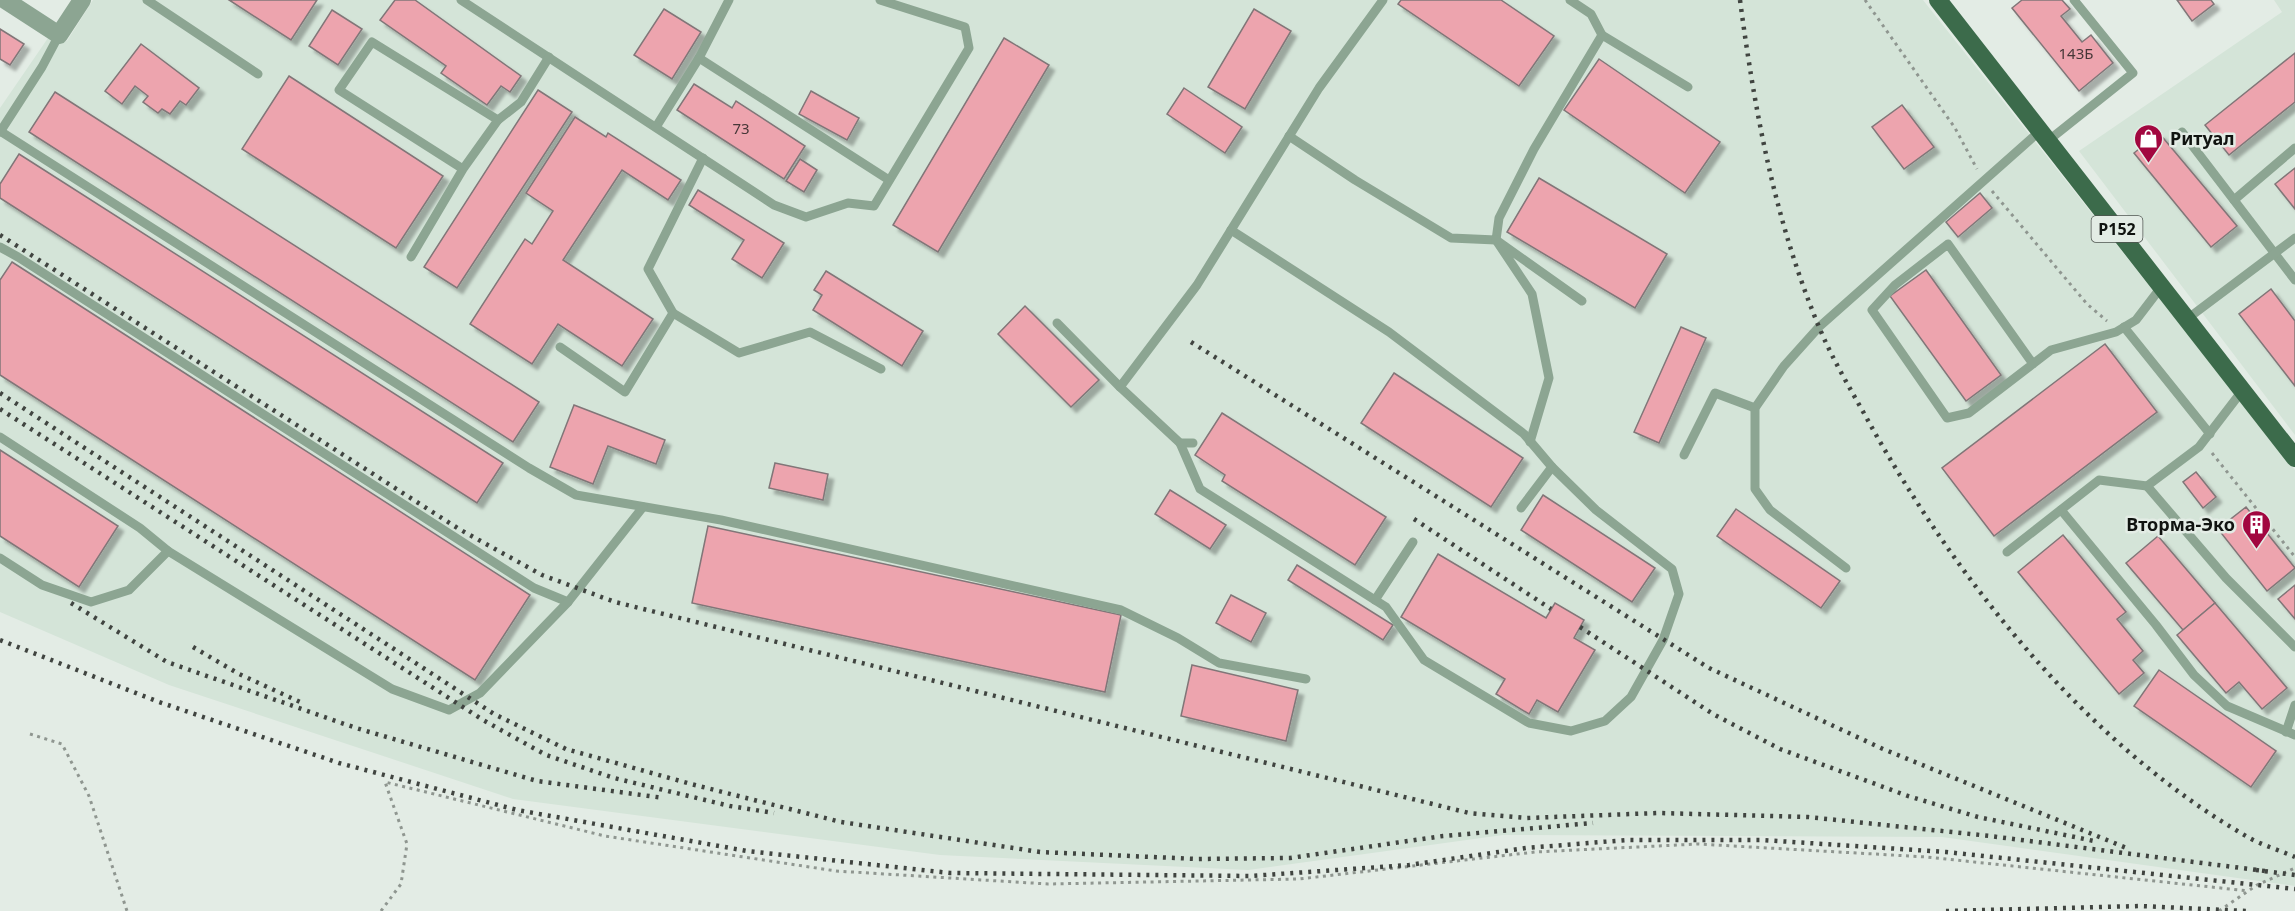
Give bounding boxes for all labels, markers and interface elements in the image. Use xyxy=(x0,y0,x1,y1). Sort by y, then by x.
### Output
house number: 143Б xyxy=(2059,43,2093,63)
house number: 73 xyxy=(732,118,750,138)
shop icon: Ритуал xyxy=(2133,122,2165,164)
place label: Ритуал xyxy=(2170,126,2234,150)
road number: Р152 xyxy=(2092,216,2142,242)
building icon: Вторма-Эко xyxy=(2240,508,2272,550)
place label: Вторма-Эко xyxy=(2126,512,2235,536)

